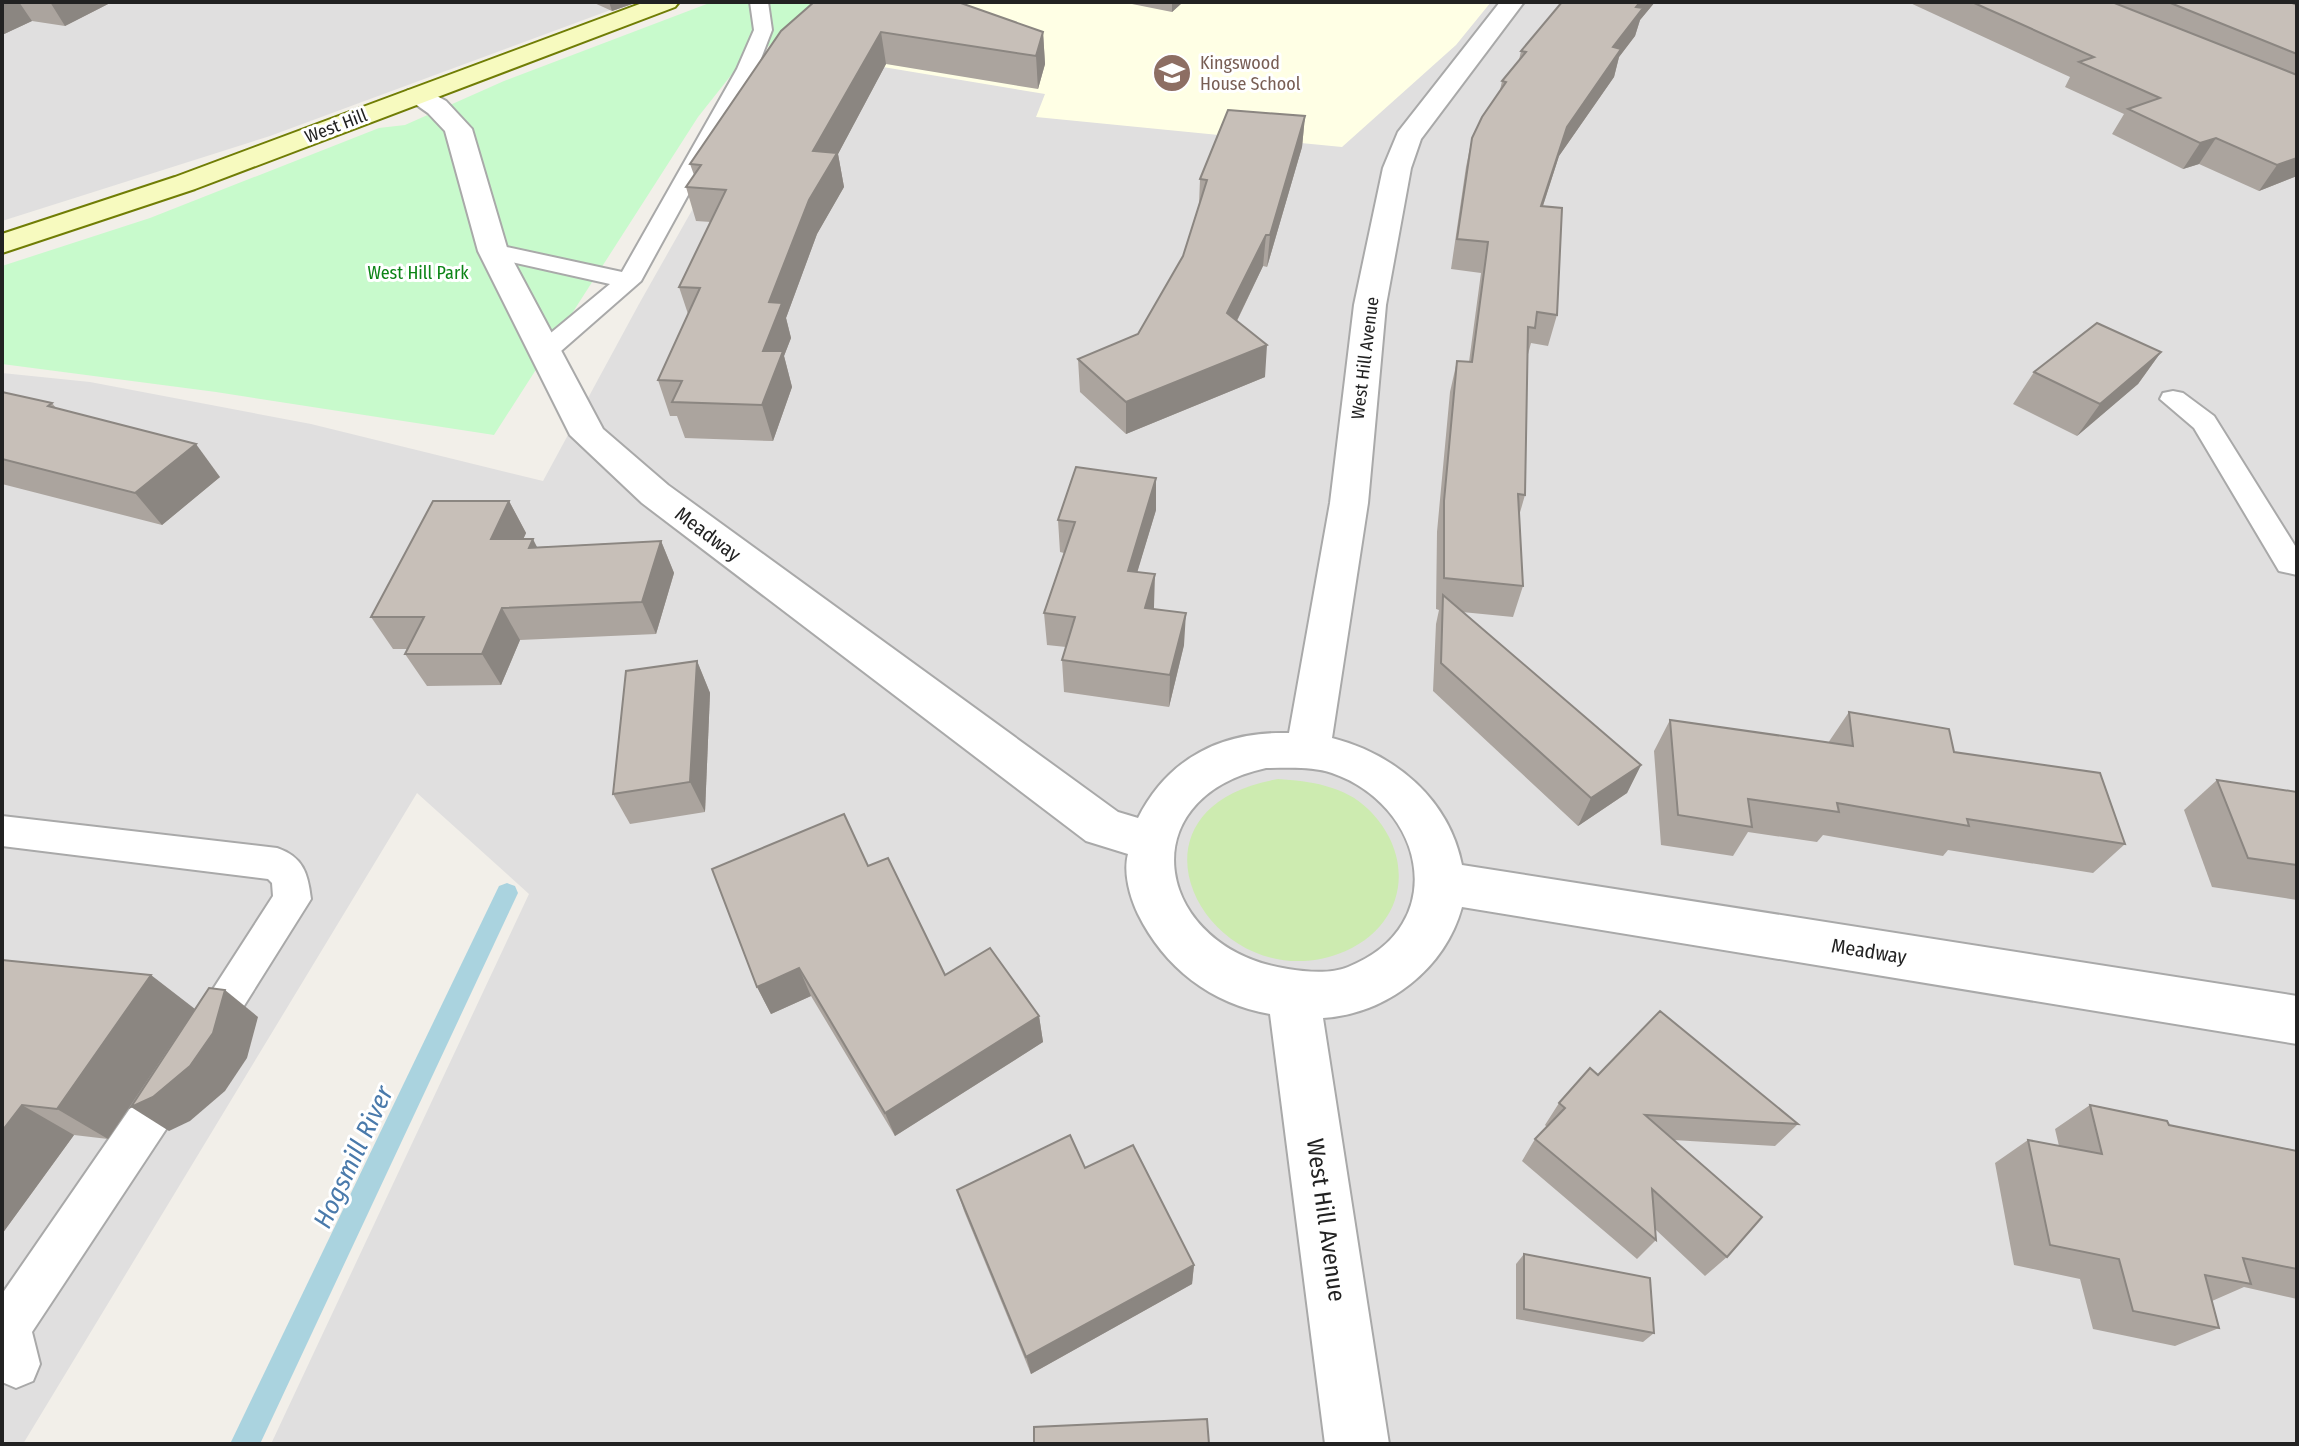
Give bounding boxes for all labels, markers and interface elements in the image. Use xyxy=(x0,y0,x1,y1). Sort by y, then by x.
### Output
school or university icon: Kingswood House School xyxy=(1151,52,1193,94)
place label: Kingswood House School xyxy=(1200,52,1301,95)
street label: West Hill xyxy=(302,104,370,148)
park label: West Hill Park xyxy=(367,262,469,284)
street label: West Hill Avenue xyxy=(1347,295,1383,421)
street label: Meadway xyxy=(671,502,746,566)
street label: Meadway xyxy=(1830,933,1908,969)
water label: Hogsmill River xyxy=(307,1080,400,1233)
street label: West Hill Avenue xyxy=(1301,1137,1351,1303)

